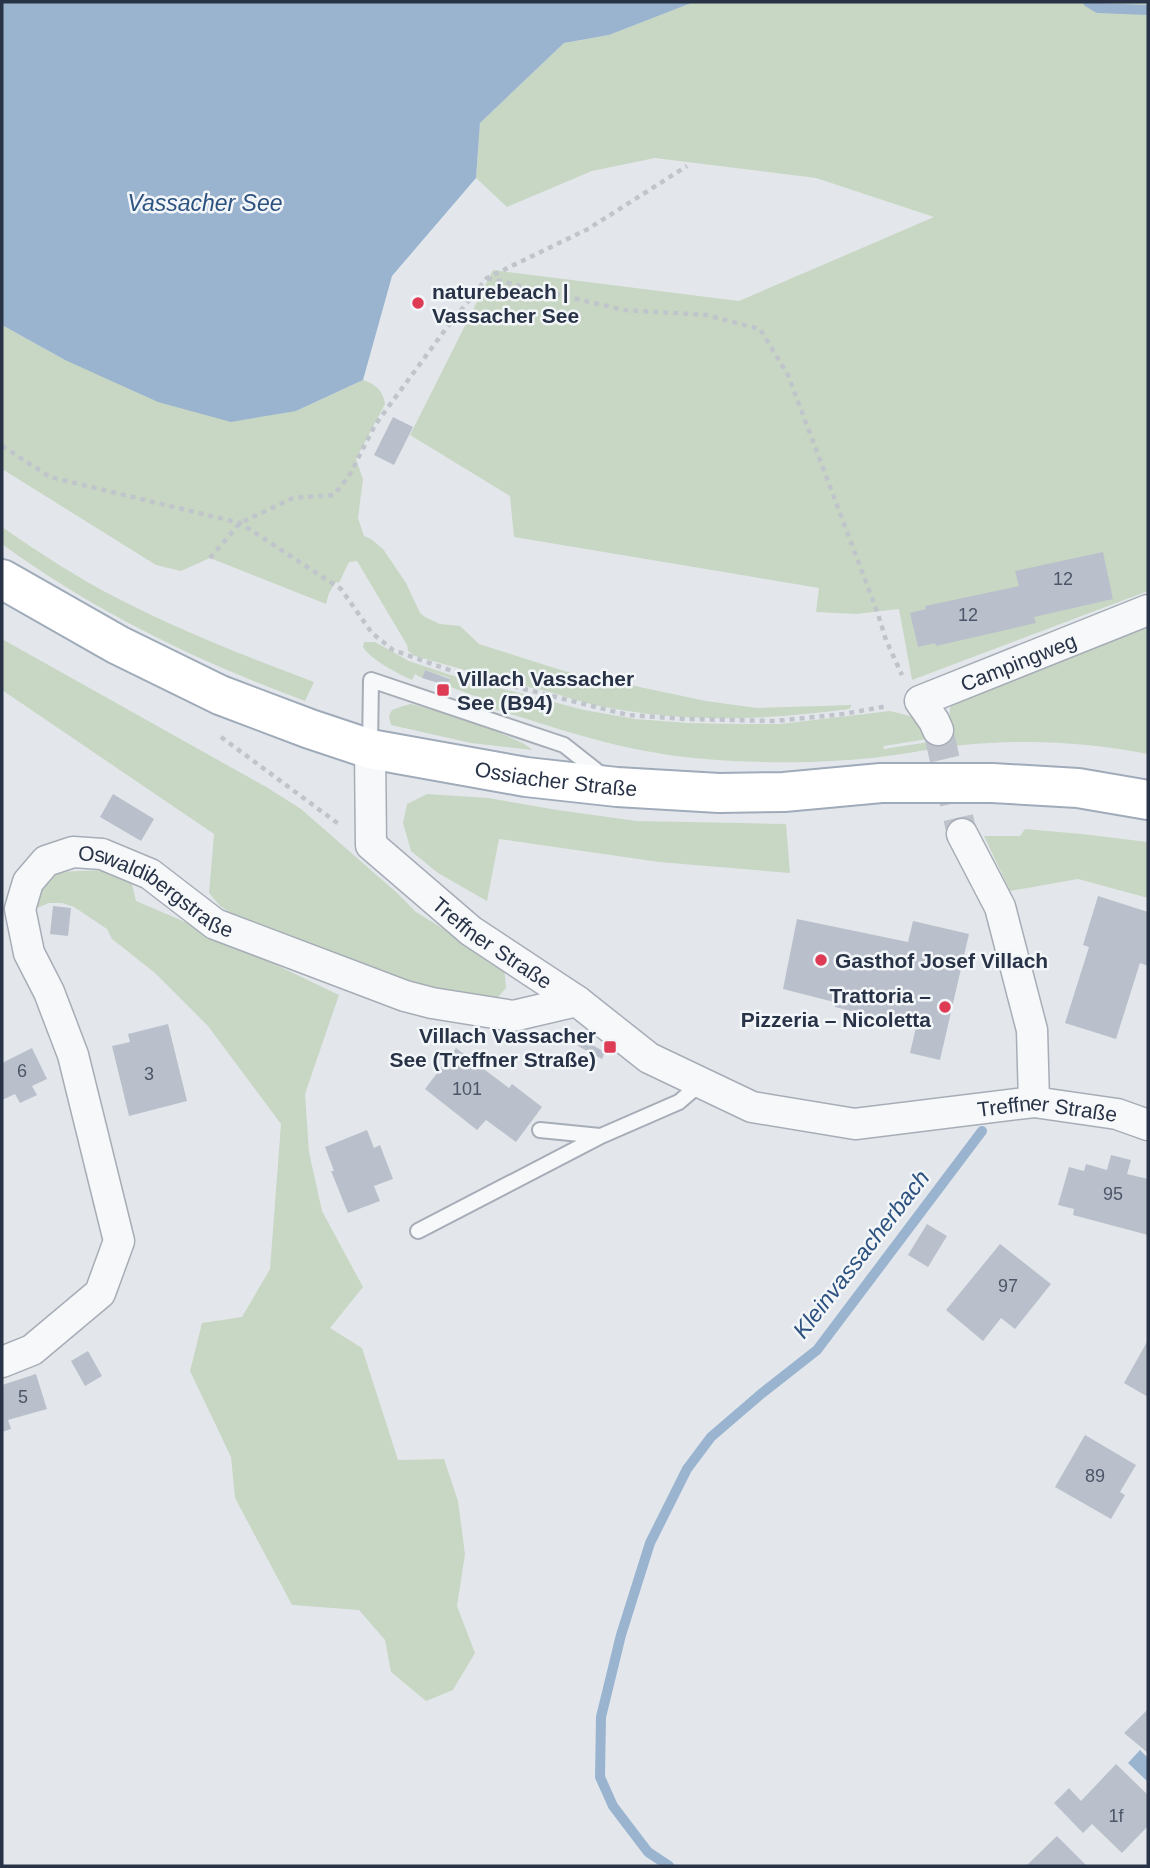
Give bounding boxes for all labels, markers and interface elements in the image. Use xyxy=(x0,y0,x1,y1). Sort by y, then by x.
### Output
water label: Vassacher See xyxy=(127,190,283,216)
place label: naturebeach | Vassacher See xyxy=(432,280,579,327)
marker: naturebeach | Vassacher See xyxy=(410,295,426,311)
house number: 12 xyxy=(1053,569,1073,589)
house number: 12 xyxy=(958,605,978,625)
street label: Campingweg xyxy=(957,628,1079,695)
place label: Villach Vassacher See (B94) xyxy=(457,667,634,714)
marker: Villach Vassacher See (B94) xyxy=(435,682,451,698)
street label: Ossiacher Straße xyxy=(473,757,638,800)
street label: Oswaldibergstraße xyxy=(78,841,237,941)
street label: Treffner Straße xyxy=(428,892,556,993)
place label: Gasthof Josef Villach xyxy=(835,949,1048,972)
marker: Gasthof Josef Villach xyxy=(813,952,829,968)
place label: Trattoria – Pizzeria – Nicoletta xyxy=(741,984,931,1031)
marker: Trattoria – Pizzeria – Nicoletta xyxy=(937,999,953,1015)
place label: Villach Vassacher See (Treffner Straße) xyxy=(389,1024,596,1071)
marker: Villach Vassacher See (Treffner Straße) xyxy=(602,1039,618,1055)
house number: 6 xyxy=(17,1061,27,1081)
house number: 3 xyxy=(144,1064,154,1084)
house number: 101 xyxy=(452,1079,482,1099)
street label: Treffner Straße xyxy=(976,1090,1119,1125)
water label: Kleinvassacherbach xyxy=(787,1165,935,1343)
house number: 95 xyxy=(1103,1184,1123,1204)
house number: 97 xyxy=(998,1276,1018,1296)
house number: 5 xyxy=(18,1387,28,1407)
house number: 89 xyxy=(1085,1466,1105,1486)
house number: 1f xyxy=(1108,1806,1125,1826)

